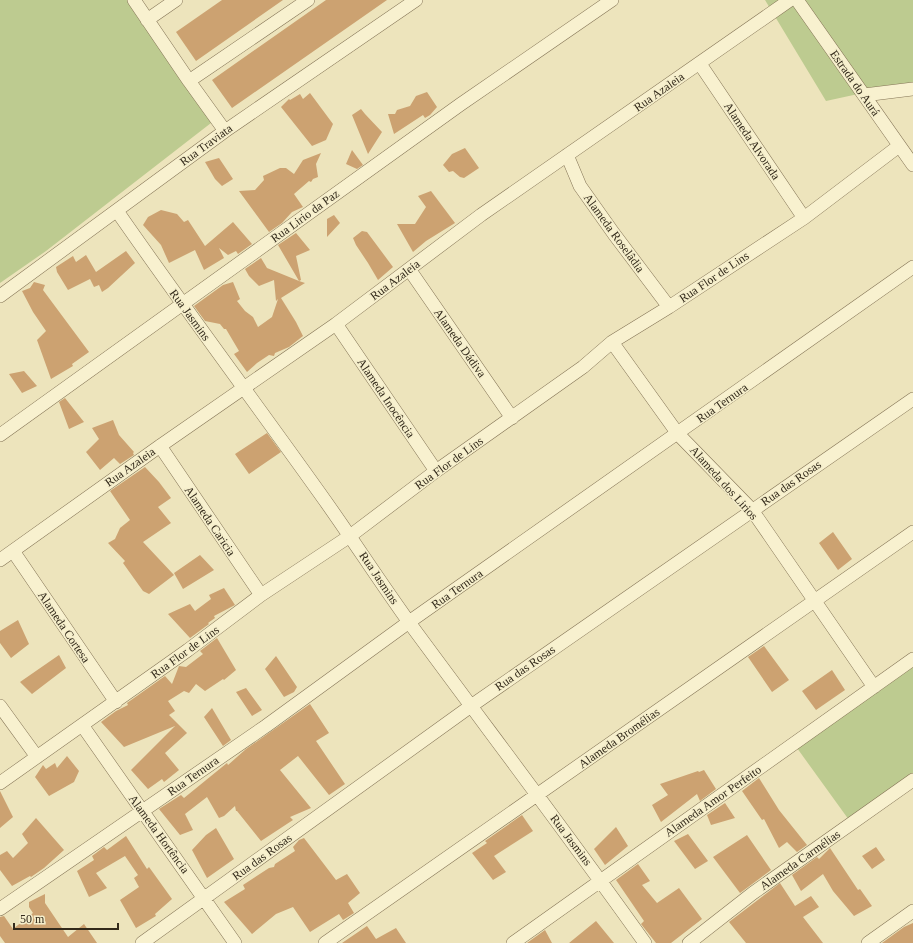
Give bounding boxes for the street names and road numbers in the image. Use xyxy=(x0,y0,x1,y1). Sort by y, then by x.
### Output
street label: Estrada do Aurá xyxy=(827,47,883,119)
street label: Rua Azaleia xyxy=(631,69,687,114)
street label: Alameda Alvorada xyxy=(721,100,783,183)
street label: Rua Traviata xyxy=(177,121,236,169)
street label: Rua Lirio da Paz xyxy=(268,187,342,245)
street label: Alameda Roselâdia xyxy=(581,191,648,276)
street label: Rua Flor de Lins xyxy=(677,248,752,305)
street label: Rua Azaleia xyxy=(368,256,423,303)
street label: Rua Jasmins xyxy=(167,286,214,344)
street label: Alameda Dádiva xyxy=(431,306,489,381)
street label: Alameda Inocência xyxy=(354,356,418,441)
street label: Rua Ternura xyxy=(694,380,751,426)
street label: Rua Flor de Lins xyxy=(412,433,486,492)
street label: Alameda dos Lirios xyxy=(687,443,761,523)
street label: Rua Azaleia xyxy=(102,444,158,489)
street label: Rua das Rosas xyxy=(758,457,824,509)
street label: Alameda Caricia xyxy=(182,484,239,559)
street label: Rua Jasmins xyxy=(356,549,402,607)
street label: Rua Ternura xyxy=(429,566,486,612)
street label: Alameda Cortesa xyxy=(35,589,93,666)
street label: Rua Flor de Lins xyxy=(148,622,222,681)
street label: Rua das Rosas xyxy=(492,642,558,694)
street label: Alameda Bromélias xyxy=(576,705,662,771)
street label: Rua Ternura xyxy=(165,753,222,799)
street label: Alameda Amor Perfeito xyxy=(662,762,764,840)
street label: Alameda Hortência xyxy=(126,792,193,877)
street label: Rua Jasmins xyxy=(547,812,595,869)
street label: Alameda Carmélias xyxy=(757,827,843,893)
street label: Rua das Rosas xyxy=(230,831,295,883)

